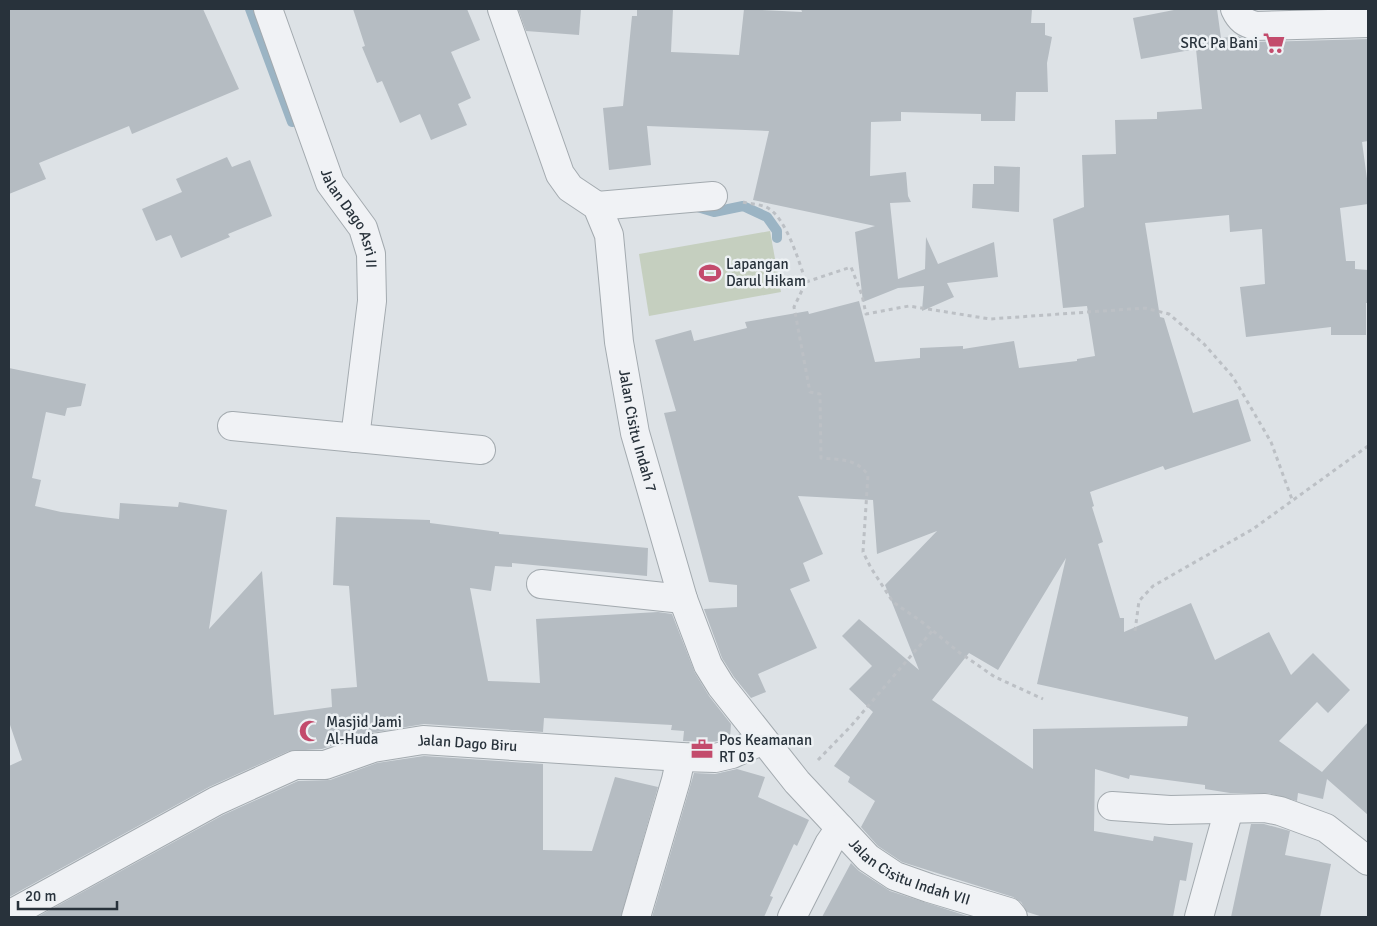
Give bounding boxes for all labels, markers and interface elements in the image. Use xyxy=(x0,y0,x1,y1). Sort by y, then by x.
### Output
supermarket icon: SRC Pa Bani xyxy=(1261,30,1287,56)
place label: SRC Pa Bani xyxy=(1181,34,1258,52)
street label: Jalan Dago Asri II xyxy=(317,166,380,268)
place label: Lapangan Darul Hikam xyxy=(726,255,806,290)
sports icon: Lapangan Darul Hikam xyxy=(697,260,723,286)
street label: Jalan Cisitu Indah 7 xyxy=(615,368,661,494)
place label: Masjid Jami Al-Huda xyxy=(326,713,402,748)
mosque icon: Masjid Jami Al-Huda xyxy=(297,718,323,744)
street label: Jalan Dago Biru xyxy=(416,731,518,755)
place label: Pos Keamanan RT 03 xyxy=(719,731,812,766)
office icon: Pos Keamanan RT 03 xyxy=(689,736,715,762)
street label: Jalan Cisitu Indah VII xyxy=(845,834,973,909)
scale bar xyxy=(18,878,116,910)
text: 20 m xyxy=(25,887,56,905)

